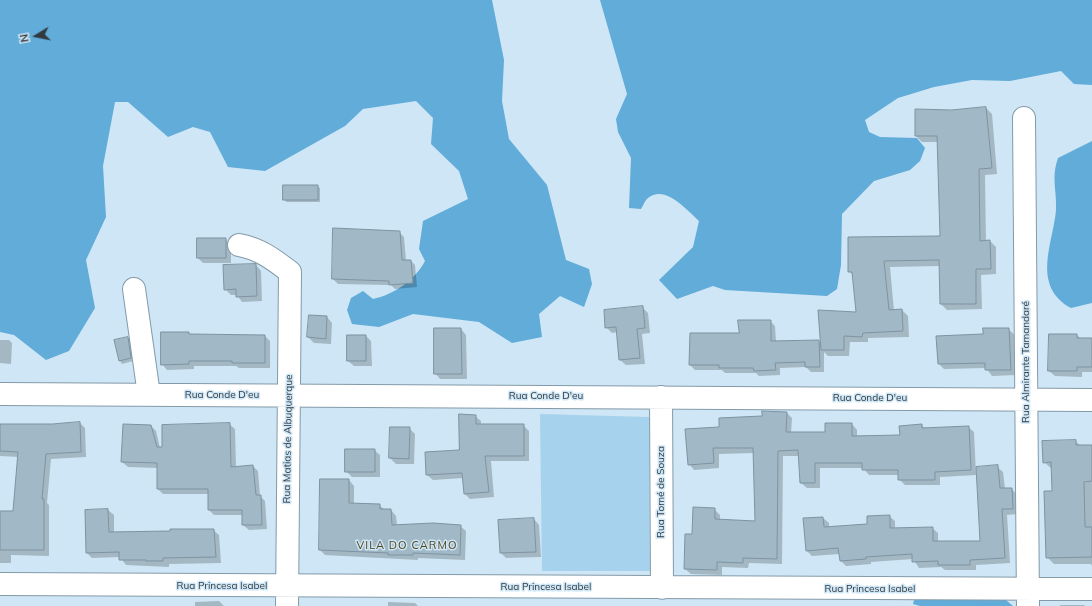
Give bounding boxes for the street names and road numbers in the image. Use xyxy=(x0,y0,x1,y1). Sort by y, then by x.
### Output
street label: Rua Almirante Tamandaré xyxy=(1020,301,1032,423)
street label: Rua Matias de Albuquerque xyxy=(281,374,295,504)
street label: Rua Conde D'eu xyxy=(185,389,259,401)
street label: Rua Conde D'eu xyxy=(509,390,583,402)
street label: Rua Conde D'eu xyxy=(833,392,907,404)
street label: Rua Tomé de Souza xyxy=(655,446,667,538)
street label: Rua Princesa Isabel xyxy=(177,580,267,592)
street label: Rua Princesa Isabel xyxy=(501,581,591,593)
street label: Rua Princesa Isabel xyxy=(825,583,915,595)

